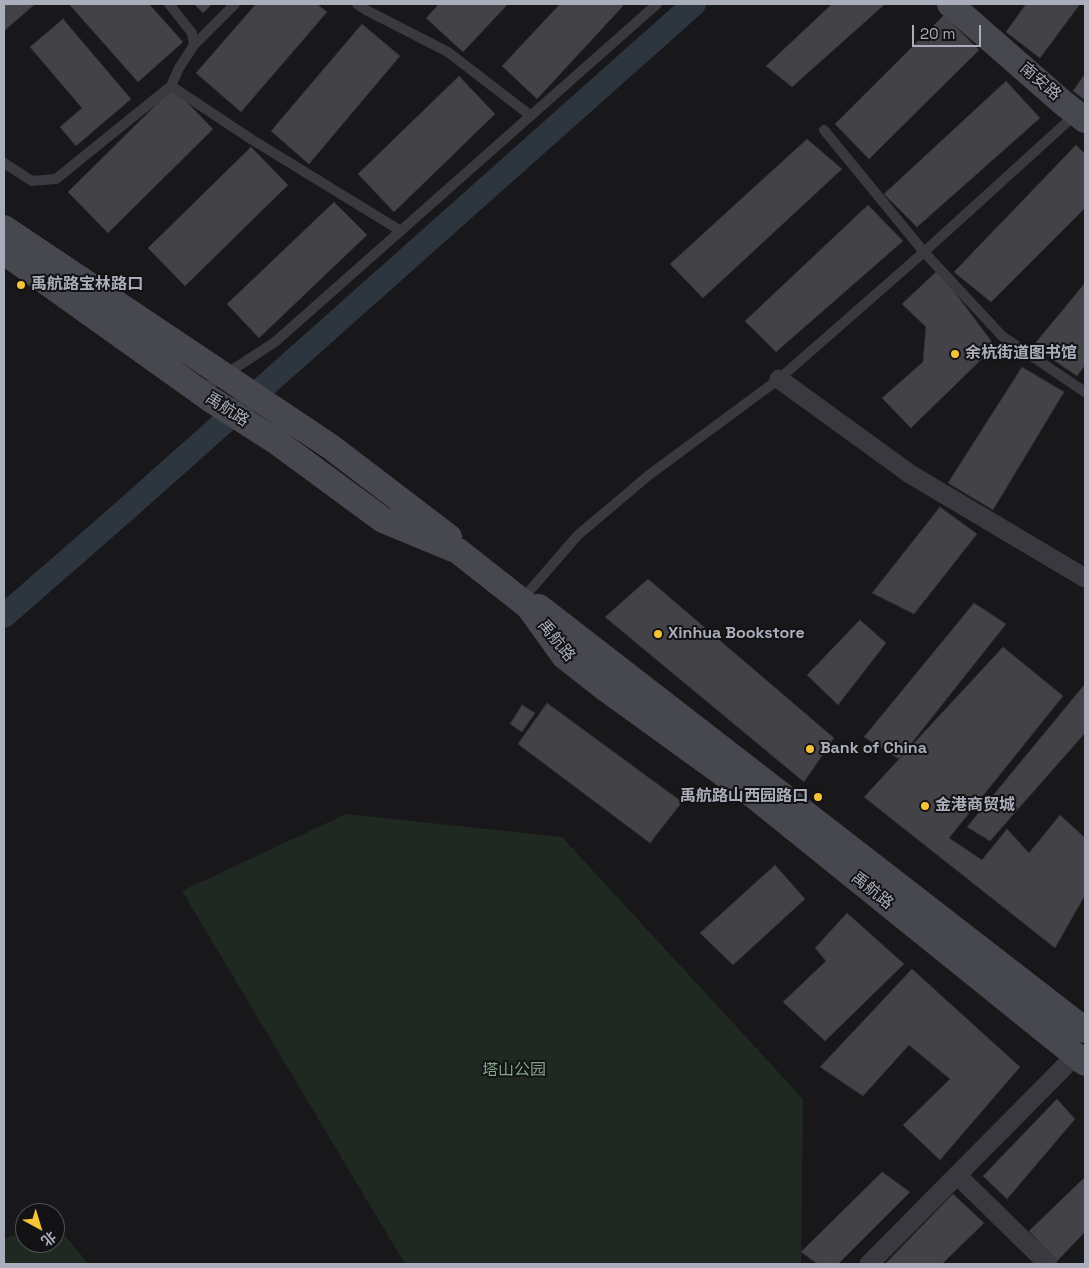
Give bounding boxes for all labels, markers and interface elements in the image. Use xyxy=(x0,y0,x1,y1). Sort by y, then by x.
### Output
scale bar xyxy=(914,15,983,47)
text: 20 m xyxy=(920,24,955,43)
street label: 南安路 xyxy=(1016,59,1064,105)
place label: 禹航路宝林路口 xyxy=(31,275,143,295)
marker: 禹航路宝林路口 xyxy=(15,279,27,291)
place label: 余杭街道图书馆 xyxy=(965,344,1077,364)
marker: 余杭街道图书馆 xyxy=(949,348,961,360)
street label: 禹航路 xyxy=(202,389,252,431)
street label: 禹航路 xyxy=(533,616,579,666)
place label: Xinhua Bookstore xyxy=(668,624,805,644)
marker: Xinhua Bookstore xyxy=(652,628,664,640)
place label: Bank of China xyxy=(820,739,927,759)
marker: Bank of China xyxy=(804,743,816,755)
place label: 禹航路山西园路口 xyxy=(680,787,808,807)
marker: 禹航路山西园路口 xyxy=(812,791,824,803)
place label: 金港商贸城 xyxy=(935,796,1015,816)
marker: 金港商贸城 xyxy=(919,800,931,812)
street label: 禹航路 xyxy=(847,868,897,914)
park label: 塔山公园 xyxy=(482,1061,546,1081)
north arrow xyxy=(15,1203,65,1253)
text: 北 xyxy=(38,1227,60,1250)

